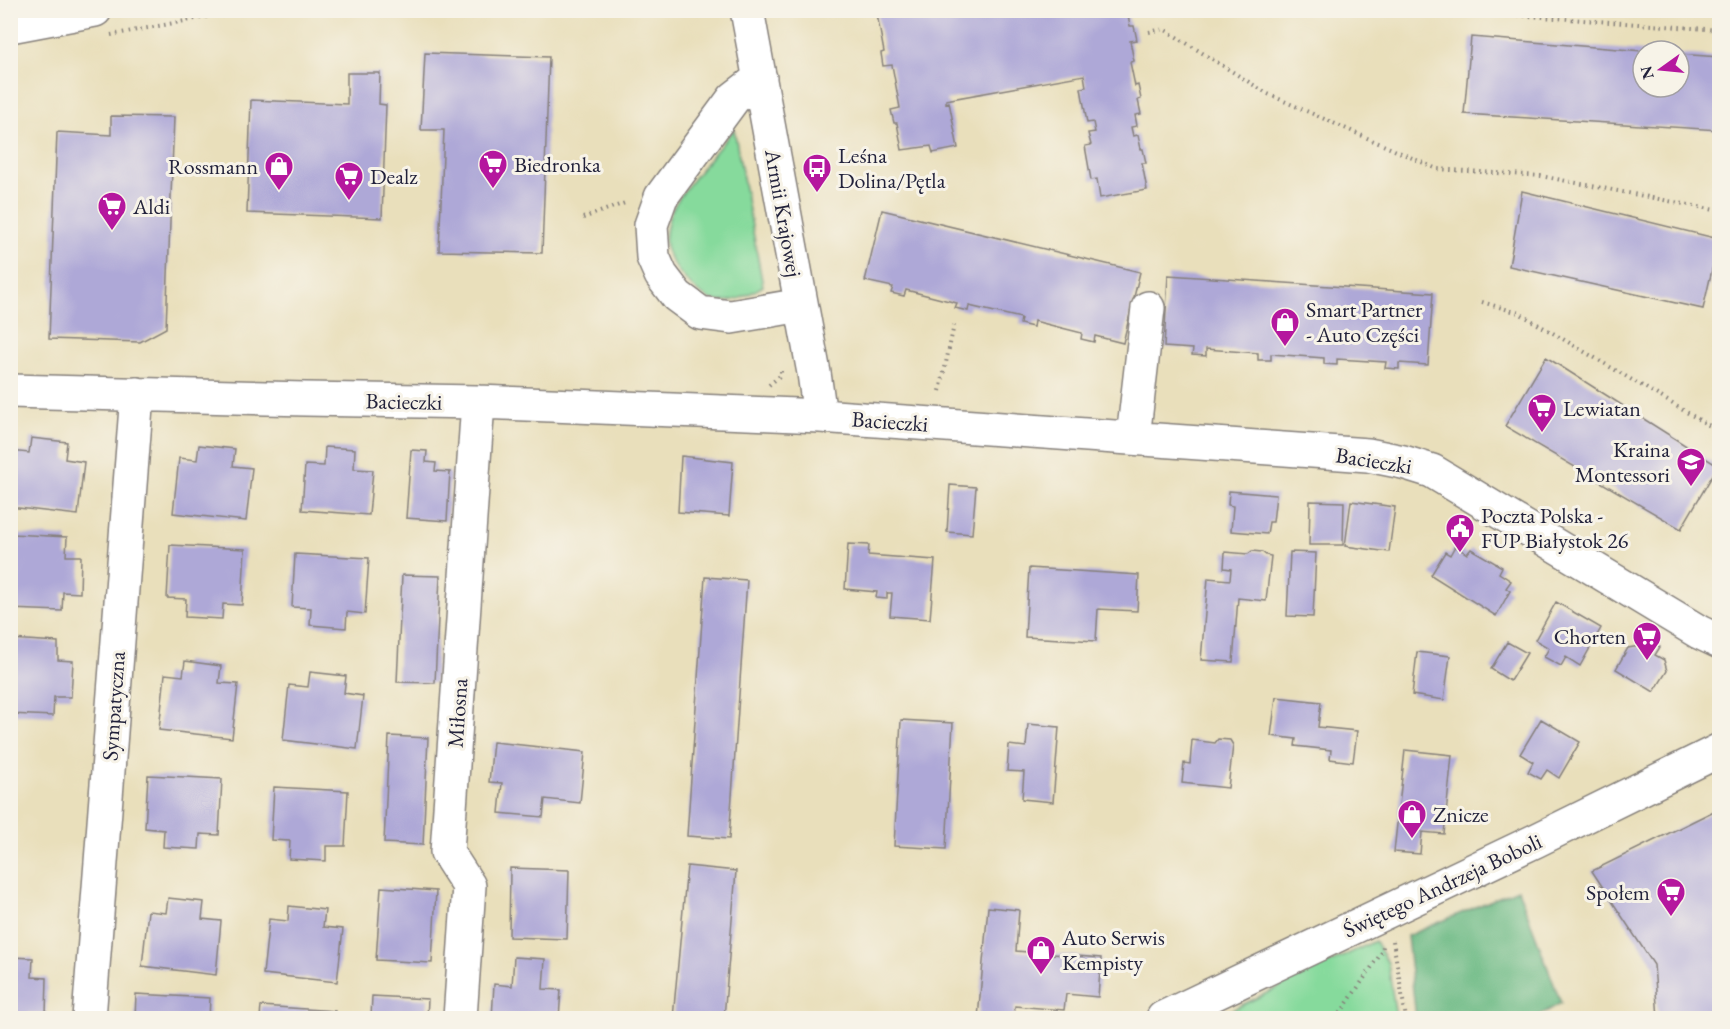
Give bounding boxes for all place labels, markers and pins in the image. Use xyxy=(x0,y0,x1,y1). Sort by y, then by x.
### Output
place label: Leśna Dolina/Pętla xyxy=(838,141,946,195)
supermarket icon: Biedronka xyxy=(477,148,509,190)
shop icon: Rossmann xyxy=(263,150,295,192)
place label: Biedronka xyxy=(514,150,601,179)
place label: Rossmann xyxy=(168,152,258,181)
bus stop icon: Leśna Dolina/Pętla xyxy=(801,152,833,194)
supermarket icon: Dealz xyxy=(333,160,365,202)
place label: Dealz xyxy=(370,162,418,191)
supermarket icon: Aldi xyxy=(96,190,128,232)
place label: Aldi xyxy=(132,192,170,221)
place label: Smart Partner - Auto Części xyxy=(1306,295,1423,349)
shop icon: Smart Partner - Auto Części xyxy=(1269,306,1301,348)
supermarket icon: Lewiatan xyxy=(1526,392,1558,434)
place label: Lewiatan xyxy=(1563,394,1641,423)
place label: Kraina Montessori xyxy=(1575,435,1670,489)
school or university icon: Kraina Montessori xyxy=(1675,446,1707,488)
place label: Poczta Polska - FUP Białystok 26 xyxy=(1481,501,1629,555)
public building icon: Poczta Polska - FUP Białystok 26 xyxy=(1444,512,1476,554)
supermarket icon: Chorten xyxy=(1631,620,1663,662)
place label: Chorten xyxy=(1554,622,1626,651)
shop icon: Znicze xyxy=(1396,798,1428,840)
place label: Znicze xyxy=(1433,800,1489,829)
supermarket icon: Społem xyxy=(1655,876,1687,918)
place label: Społem xyxy=(1586,878,1650,907)
place label: Auto Serwis Kempisty xyxy=(1061,923,1165,977)
shop icon: Auto Serwis Kempisty xyxy=(1025,934,1057,976)

